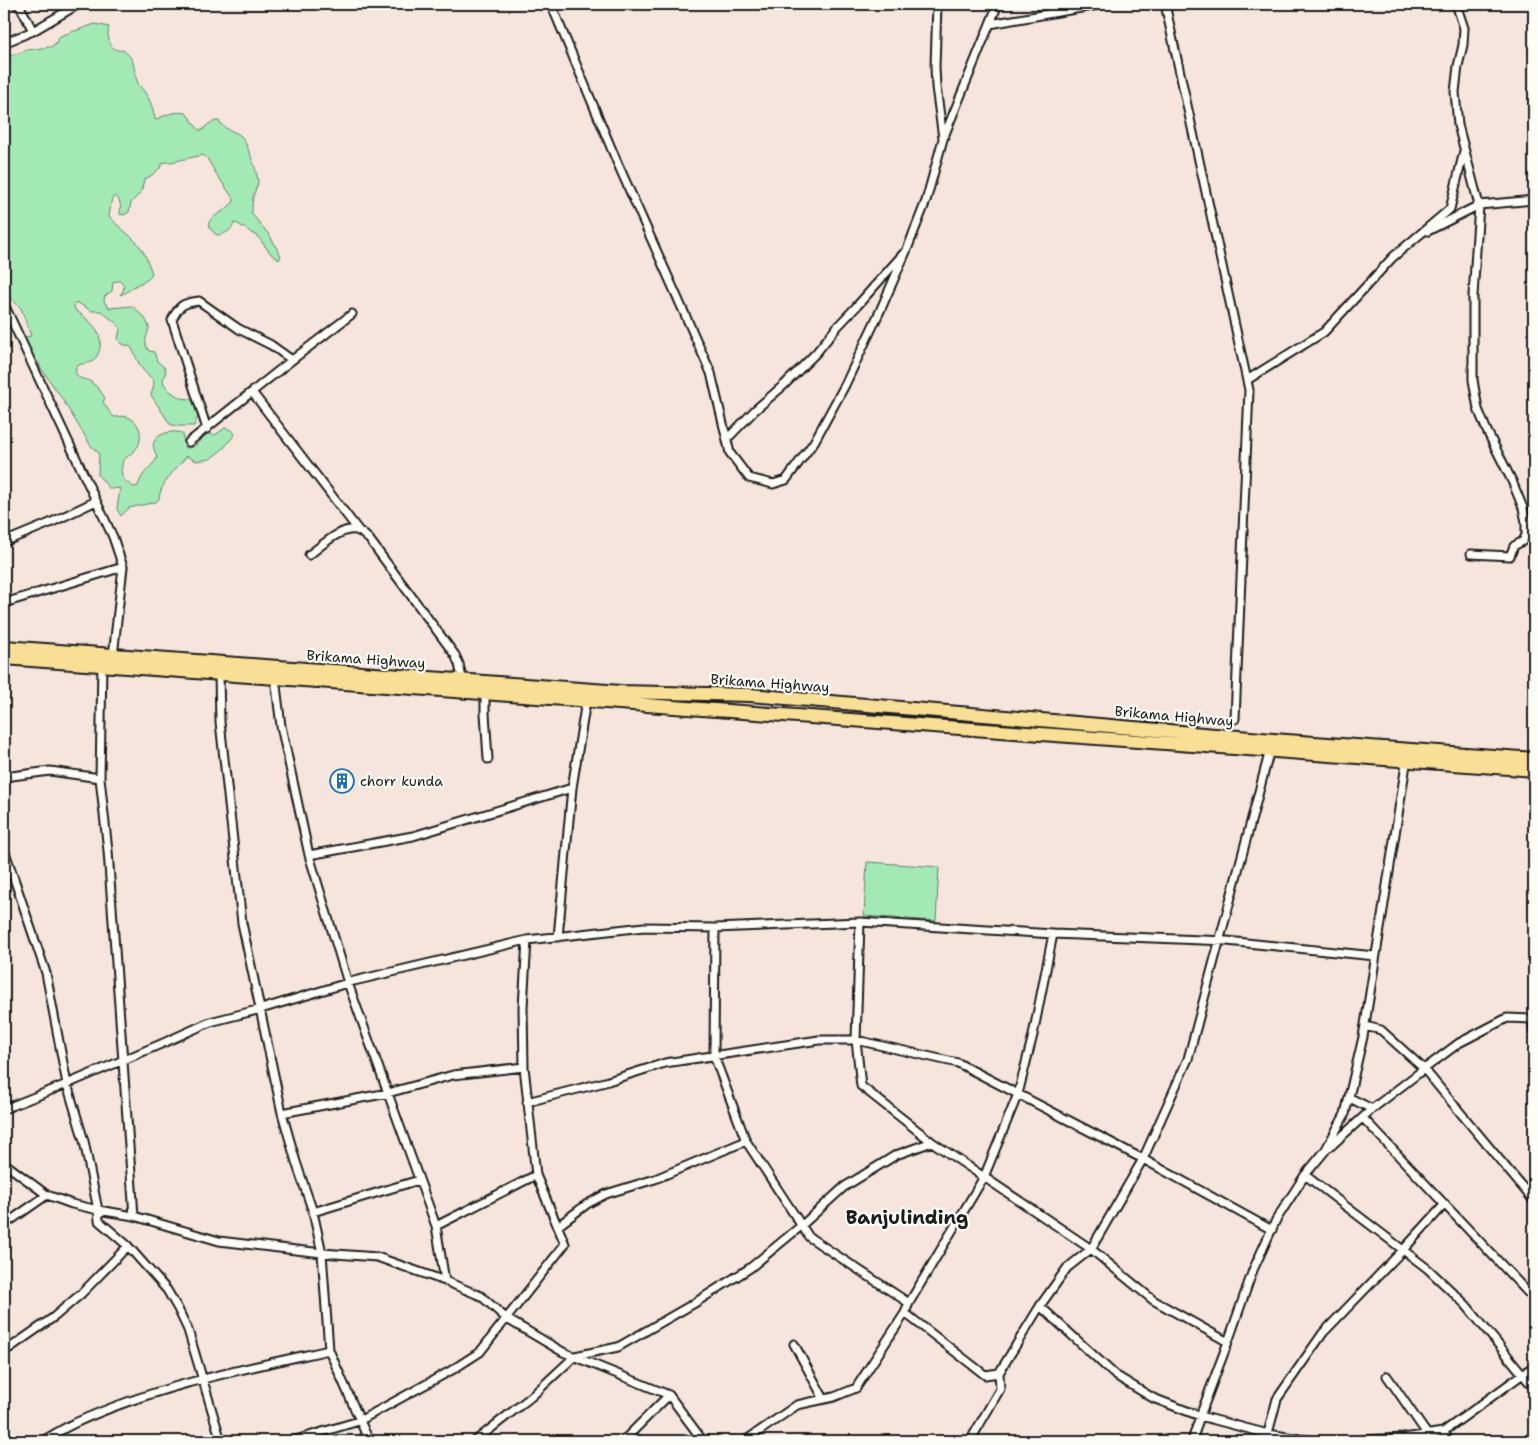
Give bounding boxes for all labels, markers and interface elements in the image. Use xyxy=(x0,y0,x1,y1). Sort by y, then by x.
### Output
street label: Brikama Highway xyxy=(306,646,426,672)
street label: Brikama Highway xyxy=(710,670,830,696)
street label: Brikama Highway xyxy=(1114,702,1234,730)
building icon: chorr kunda xyxy=(329,768,355,794)
place label: chorr kunda xyxy=(360,772,443,790)
district label: Banjulinding xyxy=(846,1205,968,1230)

